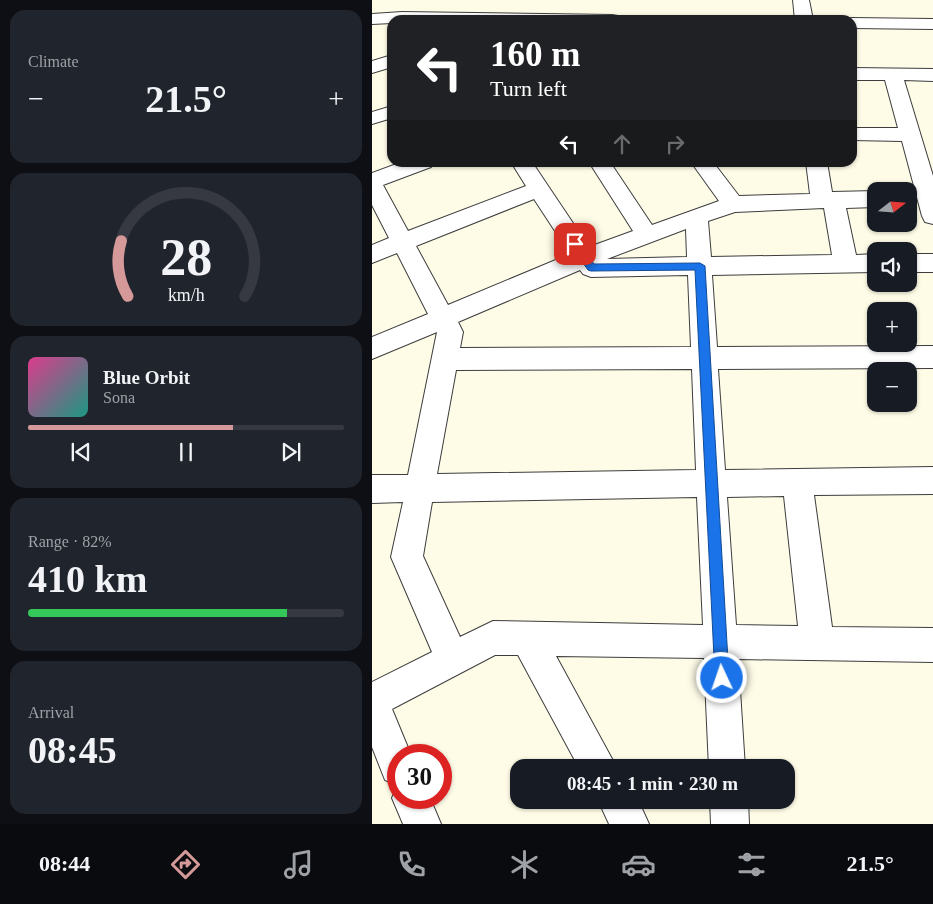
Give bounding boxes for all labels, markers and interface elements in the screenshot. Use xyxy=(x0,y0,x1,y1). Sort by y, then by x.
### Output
icon: left xyxy=(407,35,472,100)
text: 160 m xyxy=(490,35,580,74)
text: Climate xyxy=(28,53,79,70)
text: Turn left xyxy=(490,76,567,101)
text: 21.5° xyxy=(145,78,227,120)
text: − xyxy=(28,83,44,114)
text: + xyxy=(328,83,344,114)
icon: left xyxy=(555,130,583,158)
icon: ahead xyxy=(608,130,636,158)
icon: right xyxy=(661,130,689,158)
north arrow xyxy=(867,182,917,232)
map controls xyxy=(867,182,917,412)
pin xyxy=(554,223,596,265)
text: 28 xyxy=(160,229,212,286)
icon: arrive xyxy=(561,230,589,258)
button: sound xyxy=(867,242,917,292)
text: km/h xyxy=(168,285,204,305)
button: + xyxy=(867,302,917,352)
button: − xyxy=(867,362,917,412)
text: Blue Orbit xyxy=(103,367,190,388)
text: Sona xyxy=(103,389,135,406)
icon: previous xyxy=(67,438,95,466)
icon: pause xyxy=(172,438,200,466)
icon: next xyxy=(277,438,305,466)
text: Range · 82% xyxy=(28,533,112,550)
text: 410 km xyxy=(28,558,147,600)
position arrow xyxy=(695,651,747,703)
text: Arrival xyxy=(28,704,74,721)
text: 08:45 xyxy=(28,729,117,771)
speed limit sign: 30 xyxy=(387,744,452,809)
text: 08:45 · 1 min · 230 m xyxy=(567,773,738,794)
icon: directions xyxy=(168,847,203,882)
icon: music xyxy=(281,847,316,882)
icon: phone xyxy=(394,847,429,882)
icon: climate xyxy=(507,847,542,882)
icon: car xyxy=(621,847,656,882)
icon: filters xyxy=(734,847,769,882)
text: 08:44 xyxy=(39,851,90,876)
text: 21.5° xyxy=(847,851,894,876)

